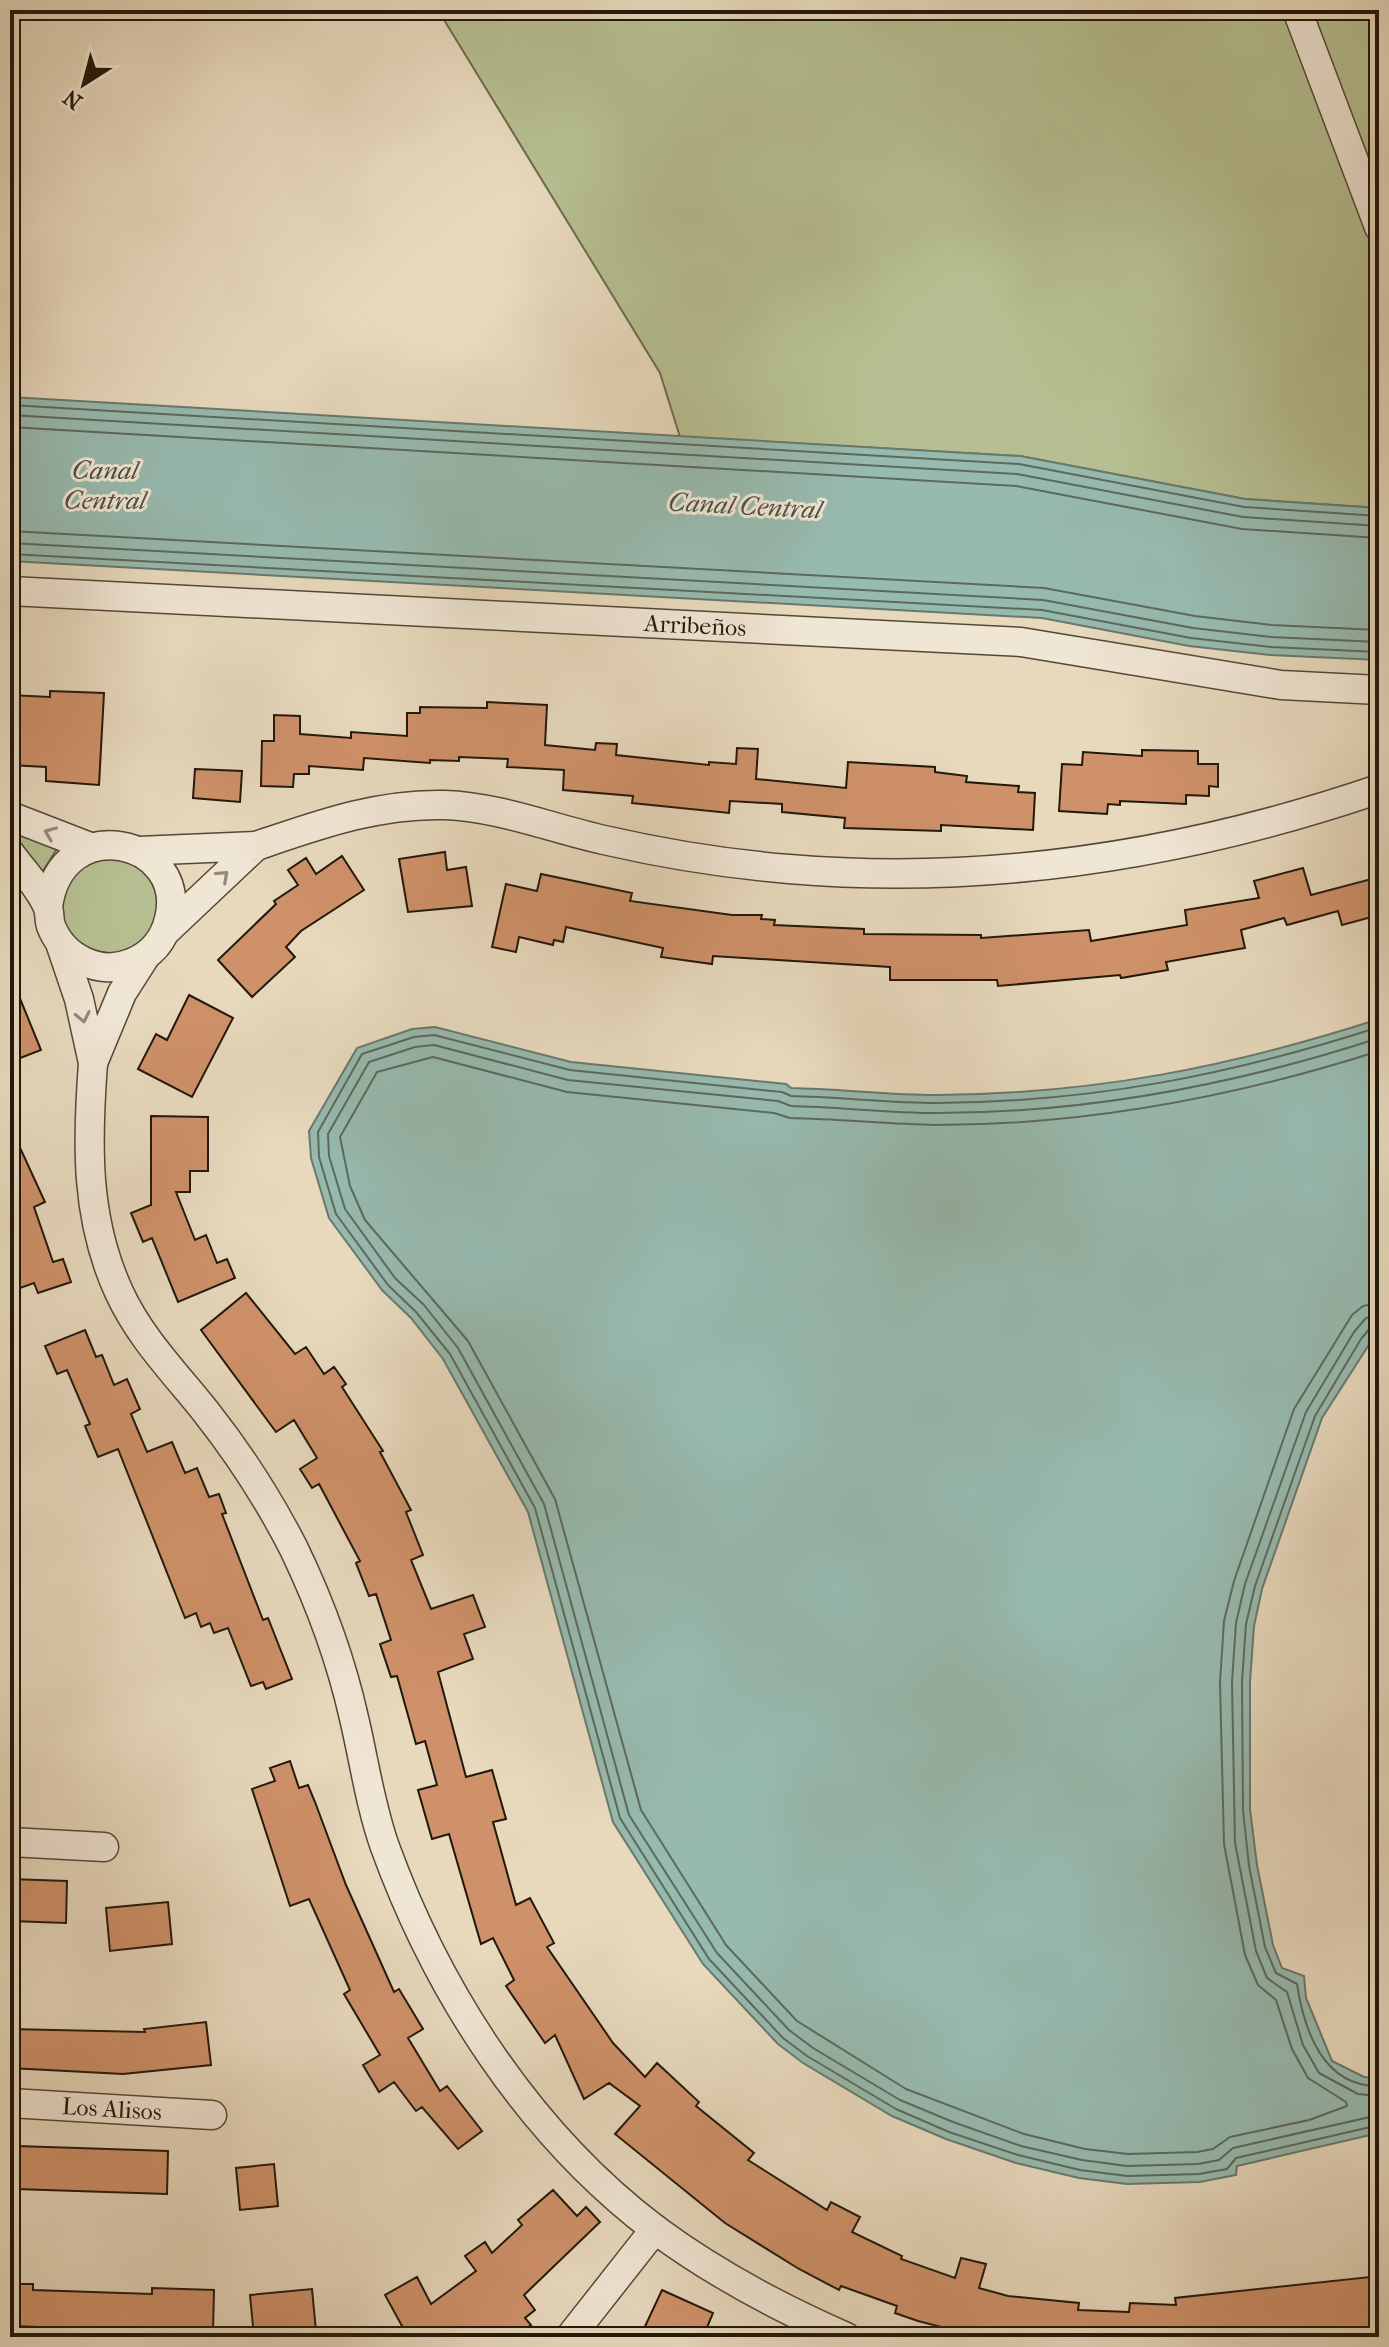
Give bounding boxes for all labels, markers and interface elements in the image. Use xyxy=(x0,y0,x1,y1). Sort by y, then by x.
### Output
north arrow xyxy=(44,44,124,124)
text: N xyxy=(58,84,87,115)
water label: Canal Central xyxy=(64,455,149,516)
water label: Canal Central xyxy=(668,487,825,526)
street label: Arribeños xyxy=(642,609,747,642)
one-way arrow xyxy=(44,826,58,843)
one-way arrow xyxy=(213,871,228,885)
one-way arrow xyxy=(74,1009,91,1023)
street label: Los Alisos xyxy=(61,2092,163,2126)

